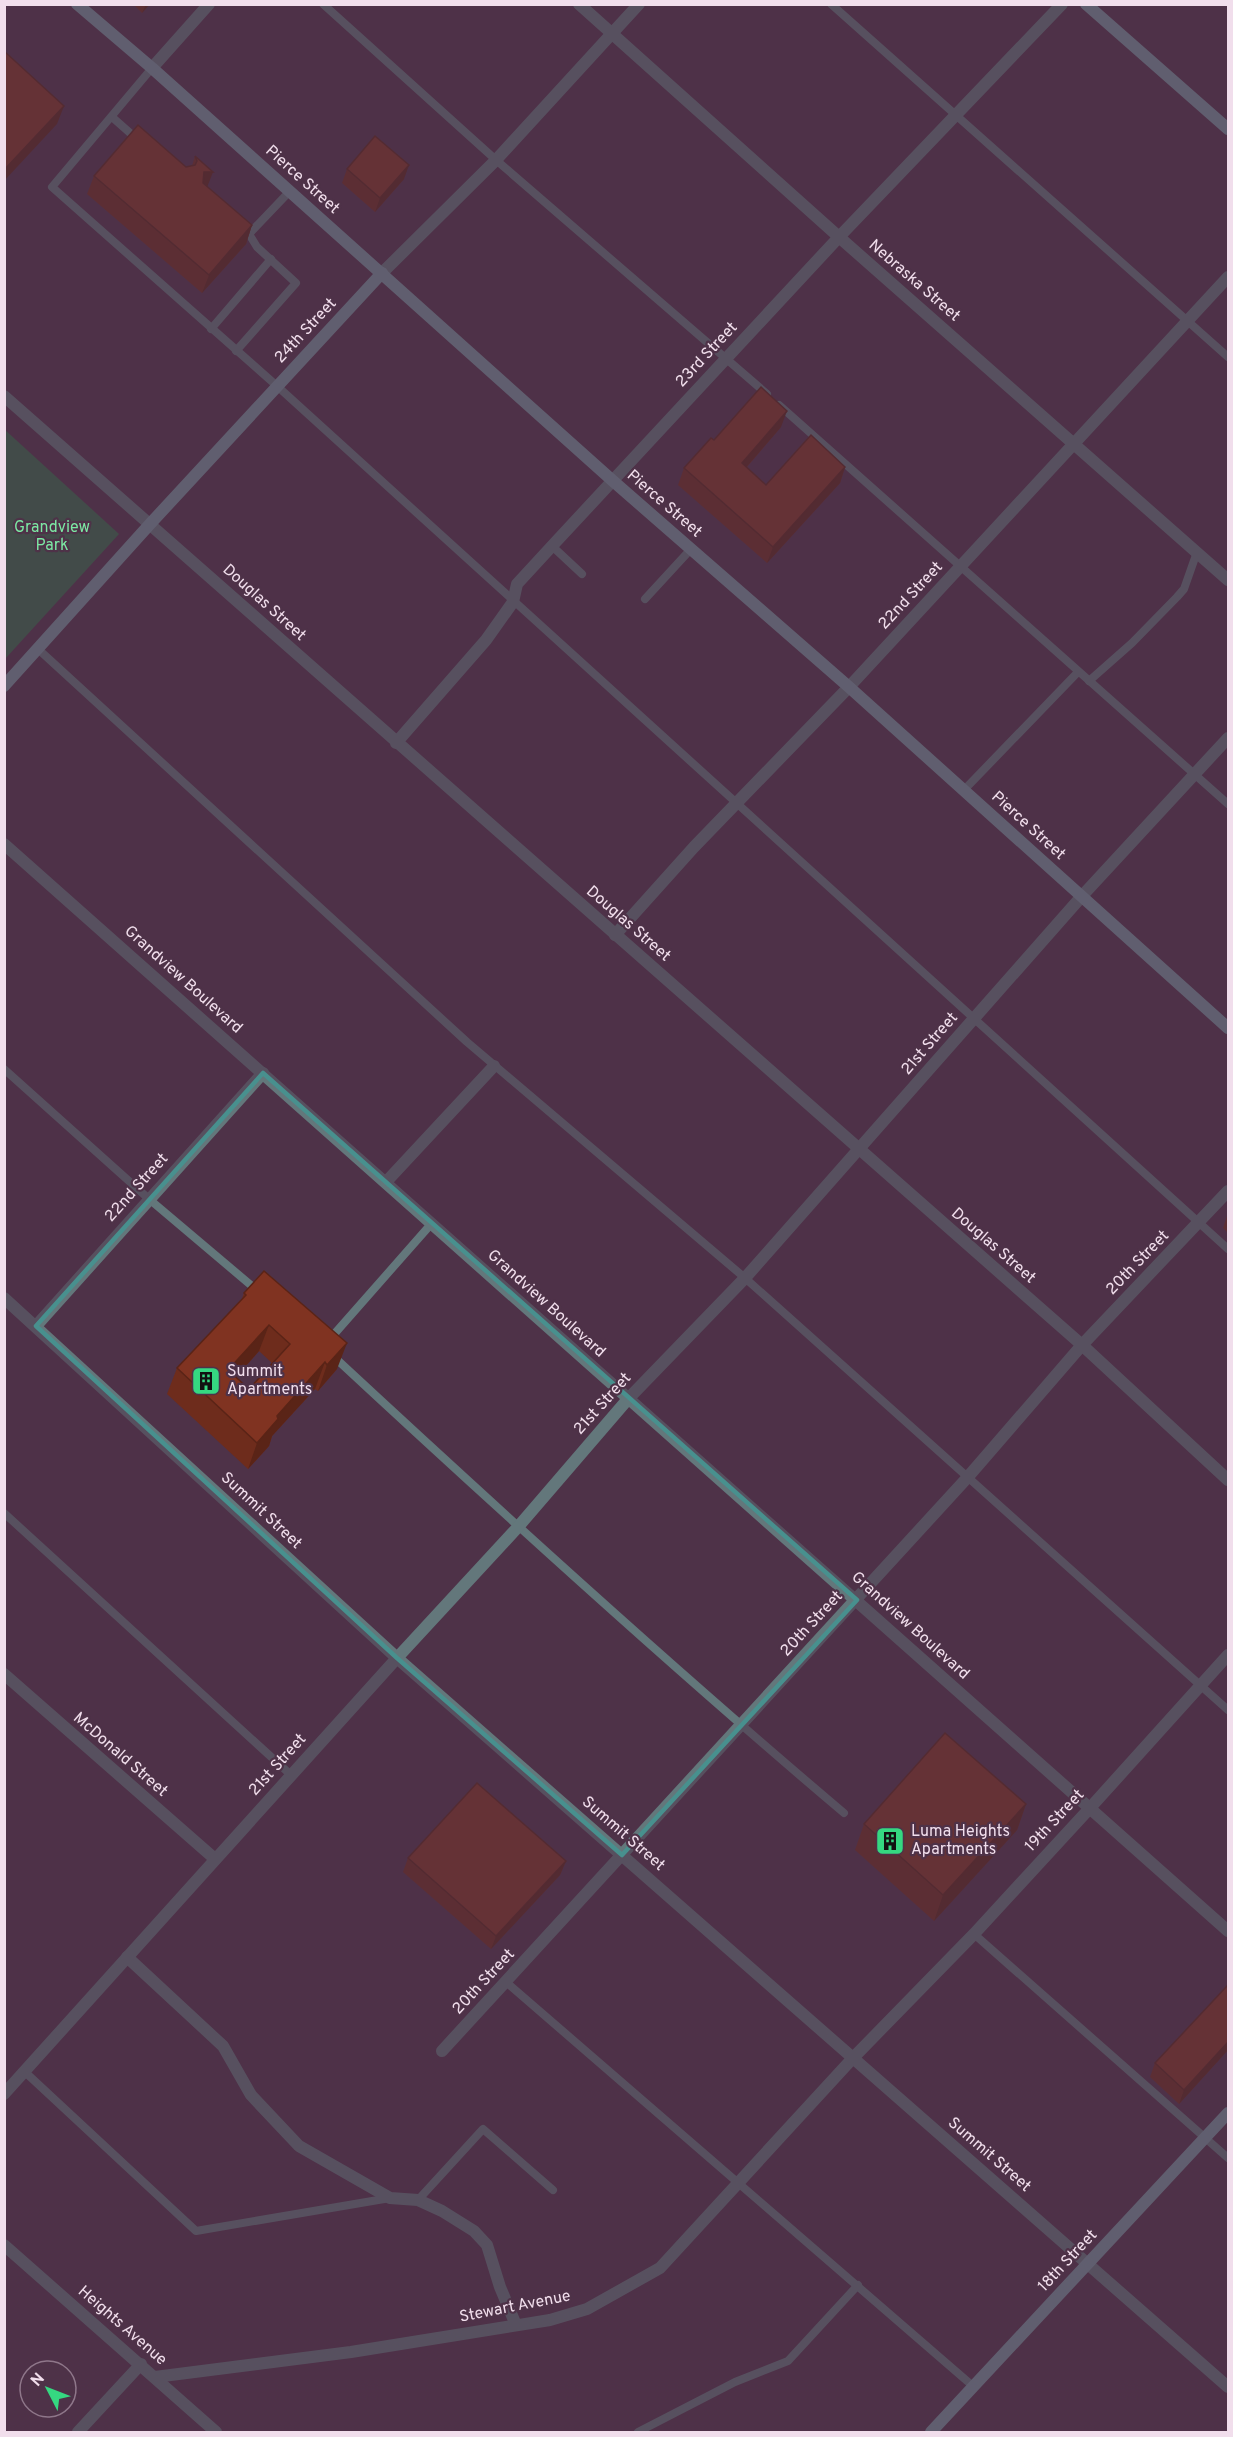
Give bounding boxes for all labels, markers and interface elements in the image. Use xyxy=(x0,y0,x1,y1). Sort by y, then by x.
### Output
street label: Pierce Street xyxy=(261,141,343,219)
street label: Nebraska Street xyxy=(864,236,964,326)
street label: 24th Street xyxy=(271,294,341,368)
street label: 23rd Street xyxy=(672,318,742,392)
street label: Pierce Street xyxy=(622,466,706,542)
park label: Grandview Park xyxy=(14,518,90,556)
street label: 22nd Street xyxy=(874,558,948,634)
street label: Douglas Street xyxy=(218,560,310,646)
street label: Pierce Street xyxy=(987,787,1069,865)
street label: Douglas Street xyxy=(582,882,674,966)
street label: Grandview Boulevard xyxy=(120,922,246,1038)
street label: 21st Street xyxy=(897,1009,963,1079)
street label: 22nd Street xyxy=(101,1149,173,1227)
street label: Douglas Street xyxy=(947,1204,1039,1288)
street label: 20th Street xyxy=(1102,1226,1174,1300)
street label: Grandview Boulevard xyxy=(483,1246,609,1362)
place label: Summit Apartments xyxy=(227,1362,312,1400)
building icon: Summit Apartments xyxy=(190,1365,222,1397)
street label: 21st Street xyxy=(570,1369,636,1439)
street label: Summit Street xyxy=(216,1468,306,1554)
street label: Grandview Boulevard xyxy=(847,1568,973,1684)
street label: 20th Street xyxy=(777,1587,847,1661)
street label: McDonald Street xyxy=(69,1708,171,1802)
street label: 21st Street xyxy=(245,1730,311,1800)
street label: 19th Street xyxy=(1021,1786,1089,1856)
street label: Summit Street xyxy=(577,1792,669,1876)
place label: Luma Heights Apartments xyxy=(911,1822,1010,1860)
building icon: Luma Heights Apartments xyxy=(874,1825,906,1857)
street label: 20th Street xyxy=(449,1945,519,2019)
street label: Summit Street xyxy=(943,2113,1035,2197)
street label: 18th Street xyxy=(1034,2226,1102,2296)
street label: Heights Avenue xyxy=(73,2282,171,2370)
street label: Stewart Avenue xyxy=(458,2286,572,2328)
north arrow xyxy=(18,2359,78,2419)
text: N xyxy=(27,2369,50,2391)

